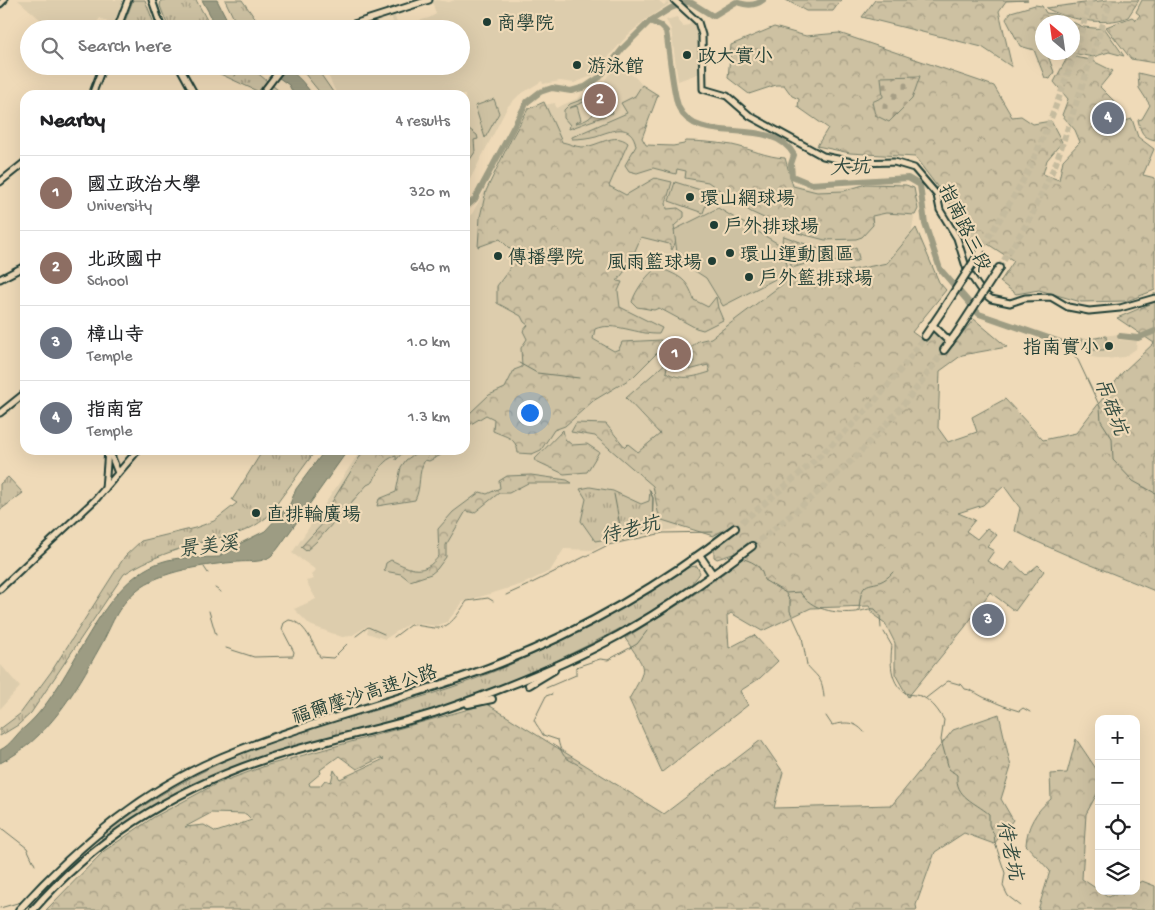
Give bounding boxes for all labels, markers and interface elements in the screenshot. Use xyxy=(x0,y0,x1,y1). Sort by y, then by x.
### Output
place label: 商學院 xyxy=(497,13,554,37)
north arrow xyxy=(1035,15,1080,60)
marker: 商學院 xyxy=(481,16,493,28)
search box xyxy=(20,20,470,75)
icon: search xyxy=(38,34,66,62)
text: Search here xyxy=(78,36,172,59)
place label: 政大實小 xyxy=(697,46,773,70)
marker: 政大實小 xyxy=(681,49,693,61)
place label: 游泳館 xyxy=(587,56,644,80)
marker: 游泳館 xyxy=(571,59,583,71)
pin: 2 xyxy=(584,81,616,119)
pin: 4 xyxy=(1092,99,1124,137)
text: Nearby xyxy=(40,110,105,135)
text: 4 results xyxy=(395,113,450,132)
water label: 大坑 xyxy=(830,156,873,182)
text: 國立政治大學 xyxy=(87,175,201,198)
street label: 指南路三段 xyxy=(932,180,995,276)
text: 1 xyxy=(53,184,59,203)
text: 320 m xyxy=(410,184,450,203)
place label: 環山網球場 xyxy=(700,188,795,212)
marker: 環山網球場 xyxy=(684,191,696,203)
text: University xyxy=(87,198,152,217)
place label: 戶外排球場 xyxy=(724,216,819,240)
marker: 戶外排球場 xyxy=(708,219,720,231)
place label: 環山運動園區 xyxy=(740,244,854,268)
place label: 傳播學院 xyxy=(508,247,584,271)
marker: 環山運動園區 xyxy=(724,247,736,259)
text: 北政國中 xyxy=(87,250,163,273)
marker: 傳播學院 xyxy=(492,250,504,262)
place label: 風雨籃球場 xyxy=(607,252,702,276)
marker: 風雨籃球場 xyxy=(706,255,718,267)
text: 2 xyxy=(52,259,60,278)
text: 640 m xyxy=(410,259,450,278)
place label: 戶外籃排球場 xyxy=(759,268,873,292)
marker: 戶外籃排球場 xyxy=(743,271,755,283)
text: School xyxy=(87,273,129,292)
text: 樟山寺 xyxy=(87,325,144,348)
text: 3 xyxy=(52,334,60,353)
text: 1.0 km xyxy=(407,334,450,353)
pin: 1 xyxy=(659,335,691,373)
place label: 指南實小 xyxy=(1023,337,1099,361)
marker: 指南實小 xyxy=(1103,340,1115,352)
text: Temple xyxy=(87,348,132,367)
water label: 吊硞坑 xyxy=(1087,374,1133,441)
text: 指南宮 xyxy=(87,400,144,423)
your location xyxy=(517,400,543,426)
text: 4 xyxy=(52,409,60,428)
text: 1.3 km xyxy=(408,409,450,428)
text: Temple xyxy=(87,423,132,442)
place label: 直排輪廣場 xyxy=(266,504,361,528)
marker: 直排輪廣場 xyxy=(250,507,262,519)
water label: 待老坑 xyxy=(598,512,665,551)
water label: 景美溪 xyxy=(177,531,241,564)
pin: 3 xyxy=(972,601,1004,639)
street label: 福爾摩沙高速公路 xyxy=(289,661,441,731)
map controls xyxy=(1095,715,1140,895)
button: + xyxy=(1095,715,1140,760)
button: − xyxy=(1095,760,1140,805)
button: locate xyxy=(1095,805,1140,850)
water label: 待老坑 xyxy=(990,819,1027,884)
button: layers xyxy=(1095,850,1140,895)

